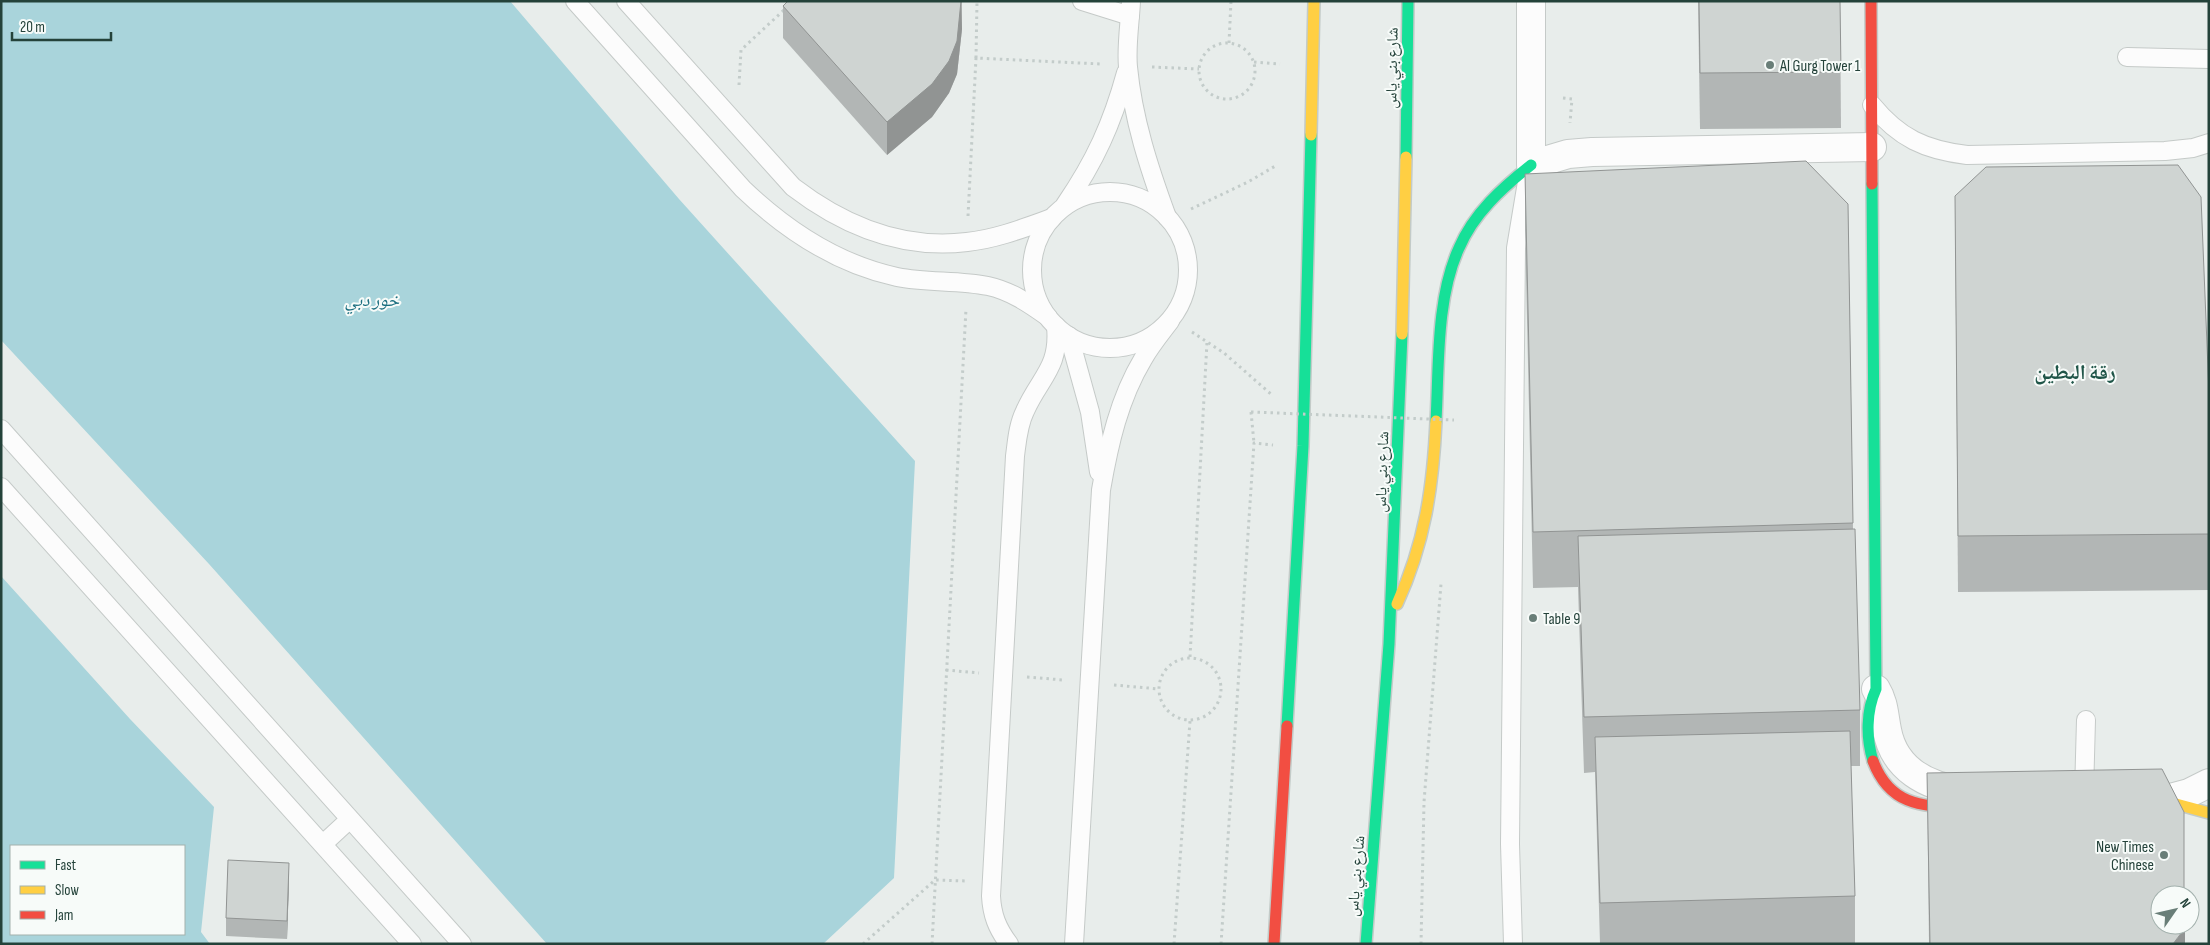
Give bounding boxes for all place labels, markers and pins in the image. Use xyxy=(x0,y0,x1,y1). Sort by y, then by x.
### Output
place label: Al Gurg Tower 1 xyxy=(1779,57,1861,76)
marker: Al Gurg Tower 1 xyxy=(1764,59,1776,71)
place label: Table 9 xyxy=(1543,610,1580,629)
marker: Table 9 xyxy=(1527,612,1539,624)
place label: New Times Chinese xyxy=(2096,838,2154,875)
marker: New Times Chinese xyxy=(2158,849,2170,861)

